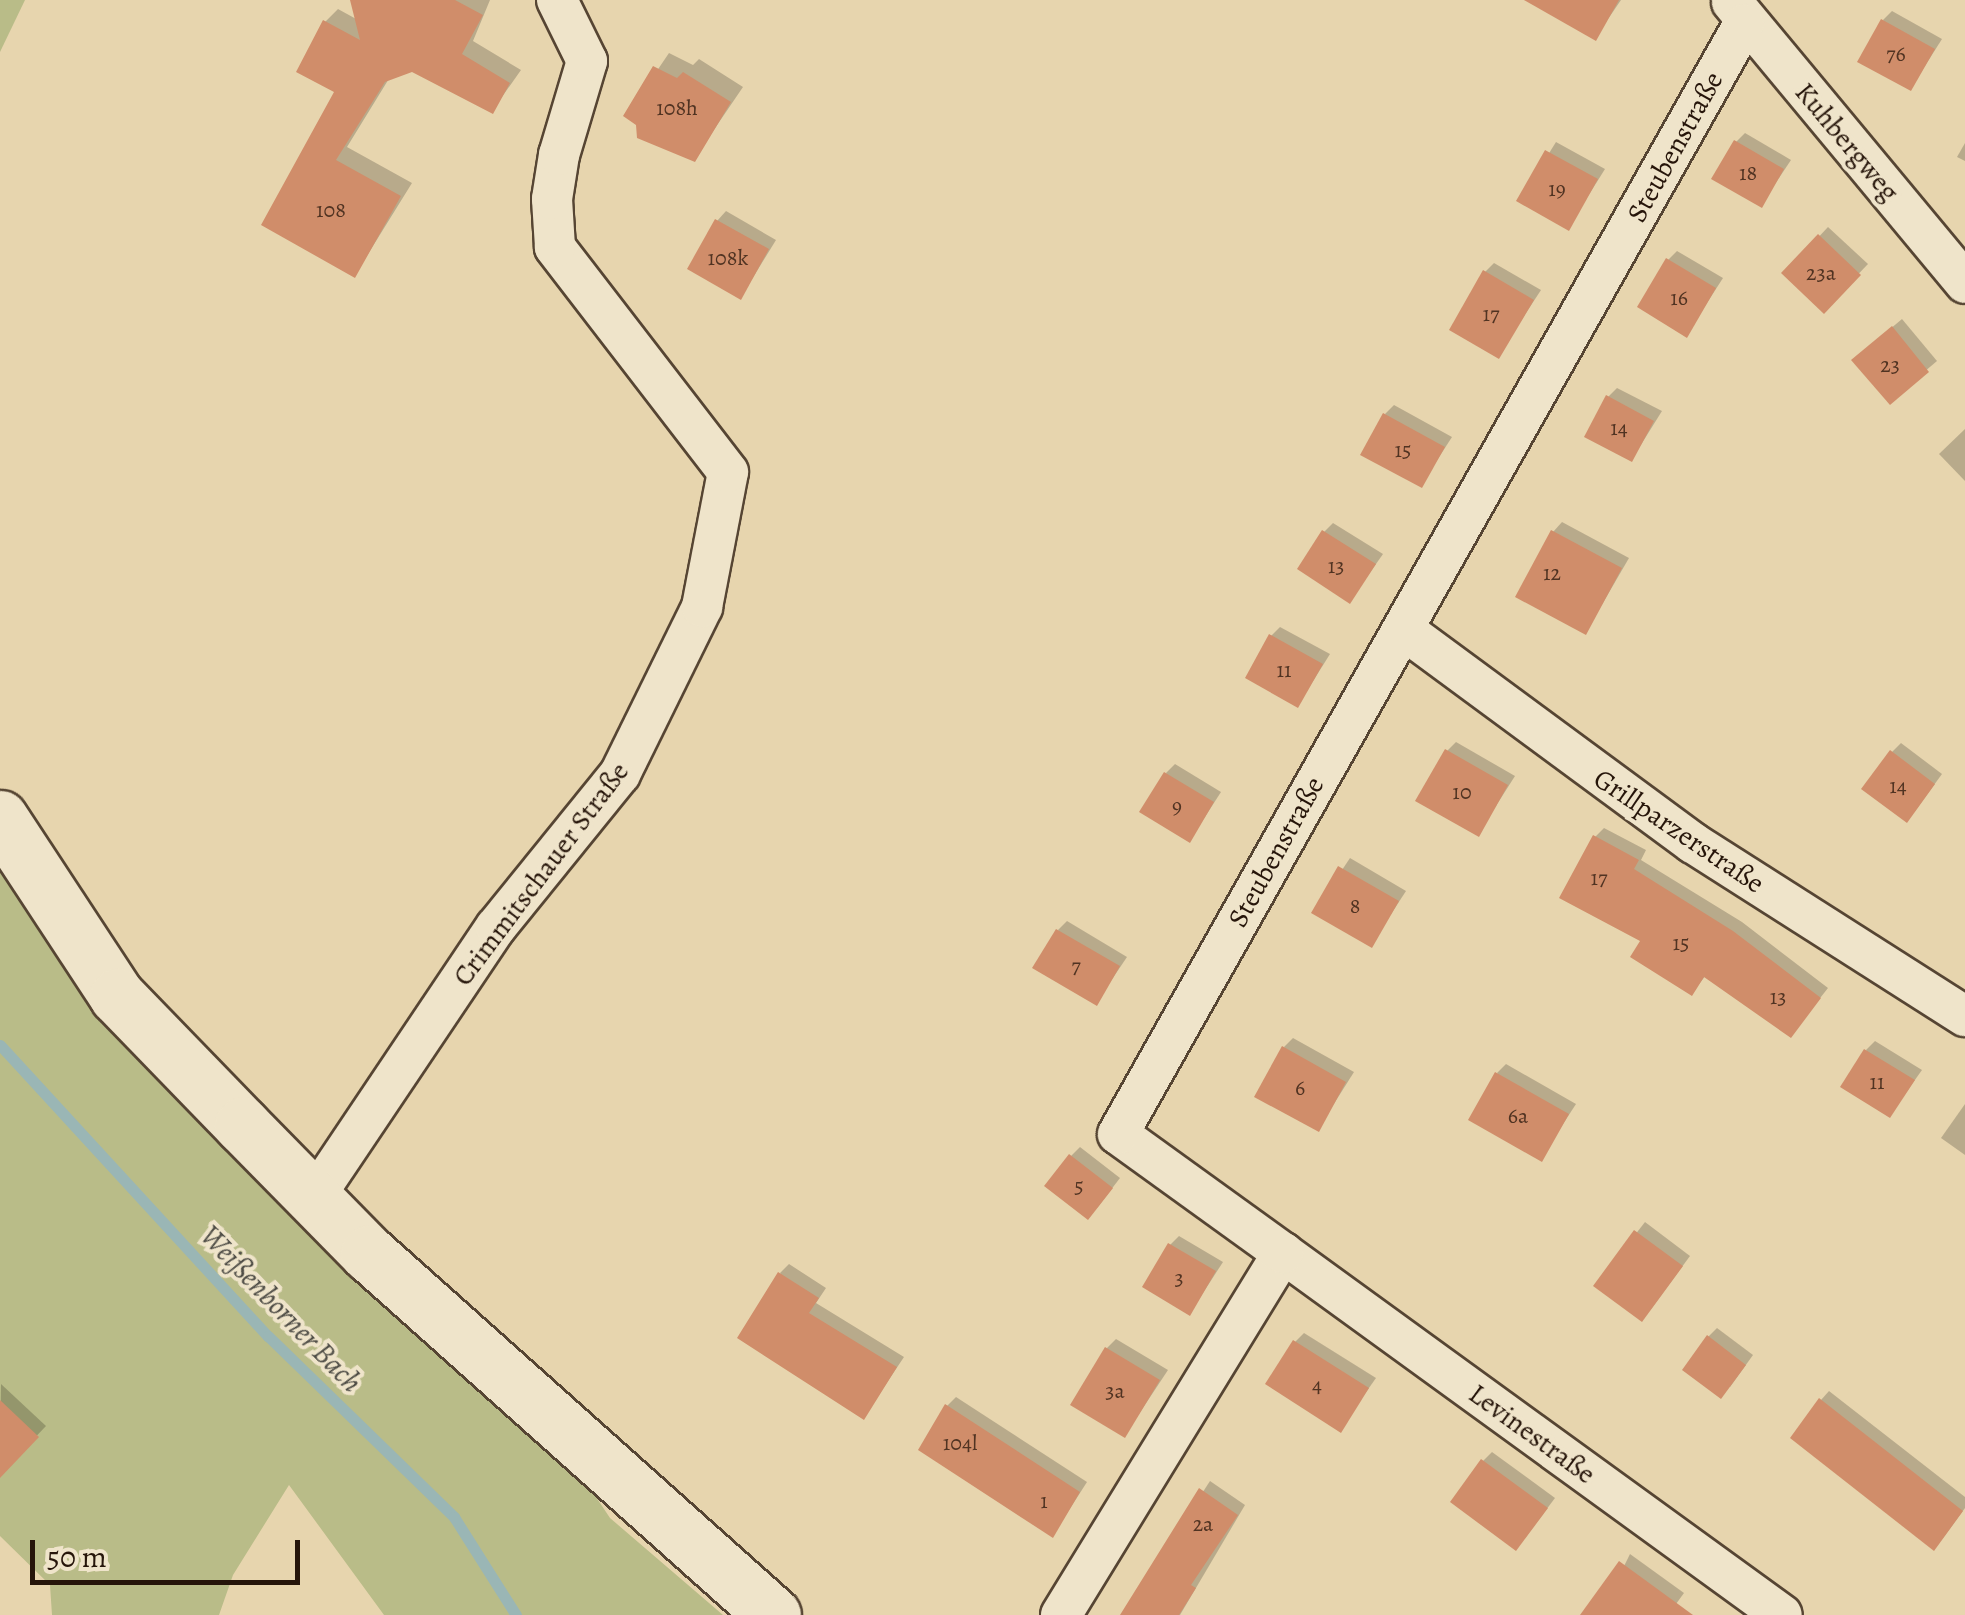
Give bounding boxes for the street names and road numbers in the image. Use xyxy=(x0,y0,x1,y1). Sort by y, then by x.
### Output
street label: Steubenstraße xyxy=(1620,66,1730,228)
street label: Kuhbergweg xyxy=(1788,76,1906,208)
street label: Crimmitschauer Straße xyxy=(446,756,636,992)
street label: Grillparzerstraße xyxy=(1587,762,1771,900)
street label: Steubenstraße xyxy=(1221,771,1331,933)
street label: Levinestraße xyxy=(1462,1377,1602,1491)

